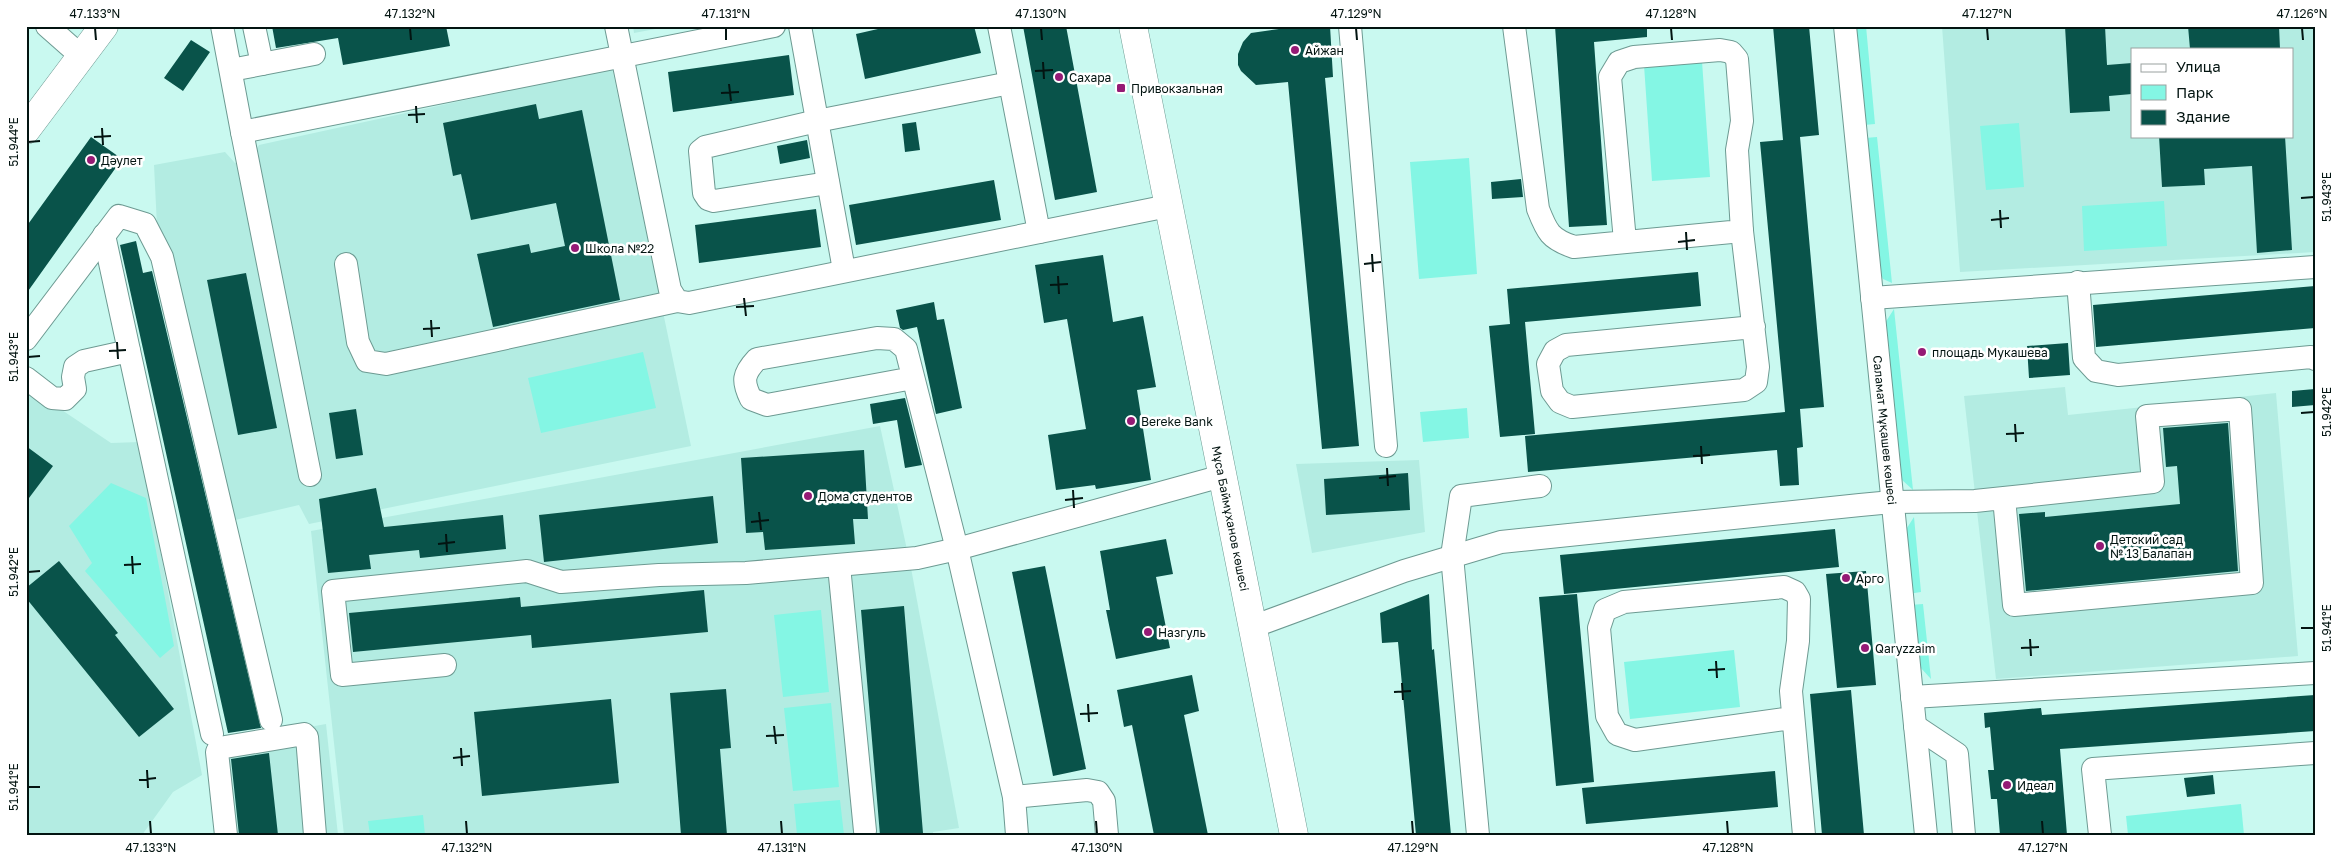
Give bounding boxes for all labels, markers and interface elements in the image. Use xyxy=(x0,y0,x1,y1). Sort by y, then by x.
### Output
text: 47.133°N xyxy=(70,6,120,21)
text: 47.132°N xyxy=(385,6,435,21)
text: 47.131°N xyxy=(702,6,750,21)
text: 47.130°N xyxy=(1015,6,1067,21)
text: 47.129°N xyxy=(1330,6,1382,21)
text: 47.128°N xyxy=(1645,6,1697,21)
text: 47.127°N xyxy=(1962,6,2012,21)
text: 47.126°N xyxy=(2276,6,2328,21)
place label: Айжан xyxy=(1305,43,1344,58)
marker: Айжан xyxy=(1289,44,1301,56)
legend xyxy=(2131,48,2294,138)
text: Улица xyxy=(2176,57,2221,75)
place label: Сахара xyxy=(1069,70,1111,85)
marker: Сахара xyxy=(1053,71,1065,83)
place label: Привокзальная xyxy=(1131,81,1223,96)
marker: Привокзальная xyxy=(1115,82,1127,94)
text: Парк xyxy=(2176,83,2214,101)
text: Здание xyxy=(2176,107,2230,125)
text: 51.944°E xyxy=(6,117,21,167)
place label: Дәулет xyxy=(101,153,143,168)
marker: Дәулет xyxy=(85,154,97,166)
text: 51.943°E xyxy=(2319,172,2334,222)
place label: Школа №22 xyxy=(585,241,654,256)
marker: Школа №22 xyxy=(569,242,581,254)
text: 51.943°E xyxy=(6,332,21,382)
place label: площадь Мукашева xyxy=(1932,345,2048,360)
marker: площадь Мукашева xyxy=(1916,346,1928,358)
street label: Саламат Мұқашев көшесі xyxy=(1871,354,1900,505)
text: 51.942°E xyxy=(2319,387,2334,437)
place label: Bereke Bank xyxy=(1141,414,1213,429)
marker: Bereke Bank xyxy=(1125,415,1137,427)
street label: Мұса Баймұханов көшесі xyxy=(1209,444,1253,592)
place label: Дома студентов xyxy=(818,489,913,504)
marker: Дома студентов xyxy=(802,490,814,502)
place label: Детский сад № 13 Балапан xyxy=(2110,532,2192,561)
marker: Детский сад № 13 Балапан xyxy=(2094,540,2106,552)
text: 51.942°E xyxy=(6,547,21,597)
place label: Арго xyxy=(1856,571,1884,586)
marker: Арго xyxy=(1840,572,1852,584)
text: 51.941°E xyxy=(2319,604,2334,652)
place label: Назгуль xyxy=(1158,625,1206,640)
marker: Назгуль xyxy=(1142,626,1154,638)
place label: Qaryzzaim xyxy=(1875,641,1935,656)
marker: Qaryzzaim xyxy=(1859,642,1871,654)
text: 51.941°E xyxy=(6,763,21,811)
place label: Идеал xyxy=(2017,778,2054,793)
marker: Идеал xyxy=(2001,779,2013,791)
text: 47.133°N xyxy=(126,840,176,855)
text: 47.132°N xyxy=(442,840,492,855)
text: 47.131°N xyxy=(758,840,806,855)
text: 47.130°N xyxy=(1071,840,1123,855)
text: 47.129°N xyxy=(1387,840,1439,855)
text: 47.128°N xyxy=(1702,840,1754,855)
text: 47.127°N xyxy=(2018,840,2068,855)

